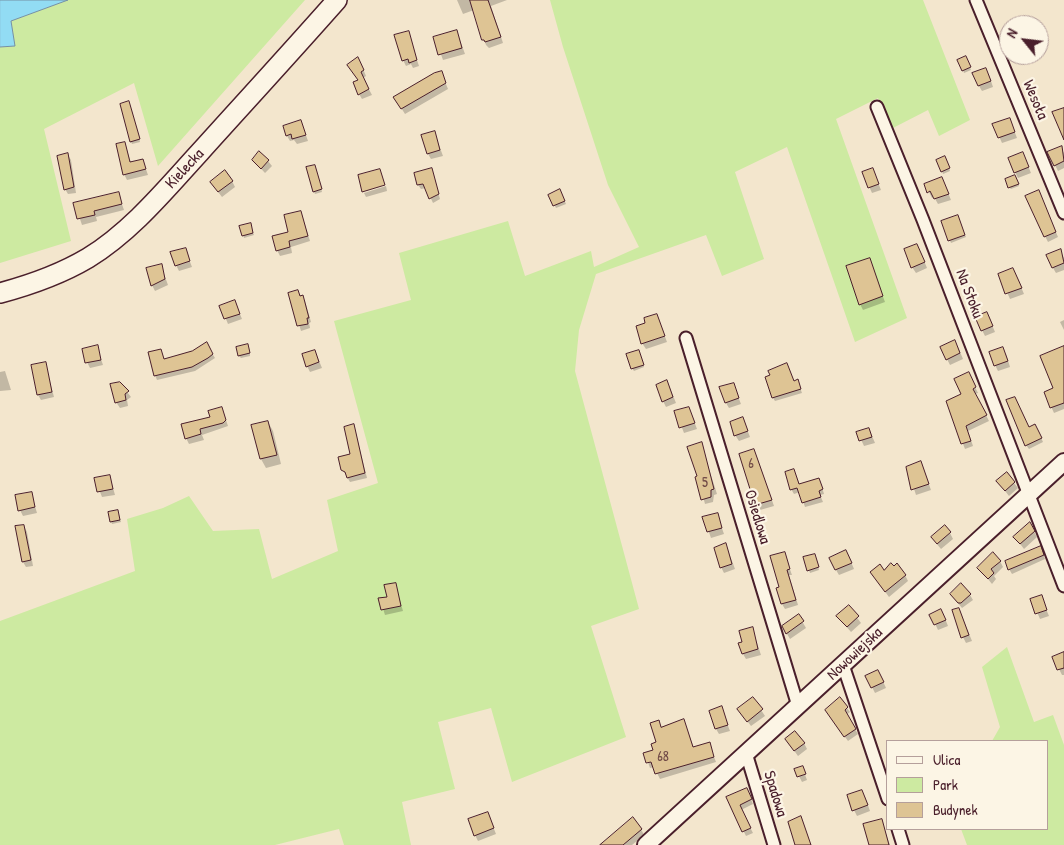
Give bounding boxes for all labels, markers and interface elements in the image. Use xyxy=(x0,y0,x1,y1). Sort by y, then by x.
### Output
north arrow xyxy=(999,15,1049,65)
text: N xyxy=(1001,25,1021,41)
street label: Wesoła xyxy=(1018,77,1052,123)
street label: Kielecka xyxy=(162,145,208,193)
street label: Na Stoku xyxy=(951,267,987,321)
house number: 6 xyxy=(748,456,754,472)
house number: 5 xyxy=(702,475,708,491)
street label: Osiedlowa xyxy=(740,488,774,546)
street label: Nowowiejska xyxy=(823,623,887,685)
legend xyxy=(886,740,1049,830)
house number: 68 xyxy=(657,749,669,765)
text: Ulica xyxy=(933,749,960,770)
street label: Spadowa xyxy=(759,769,791,819)
text: Park xyxy=(933,774,958,795)
text: Budynek xyxy=(933,799,978,820)

